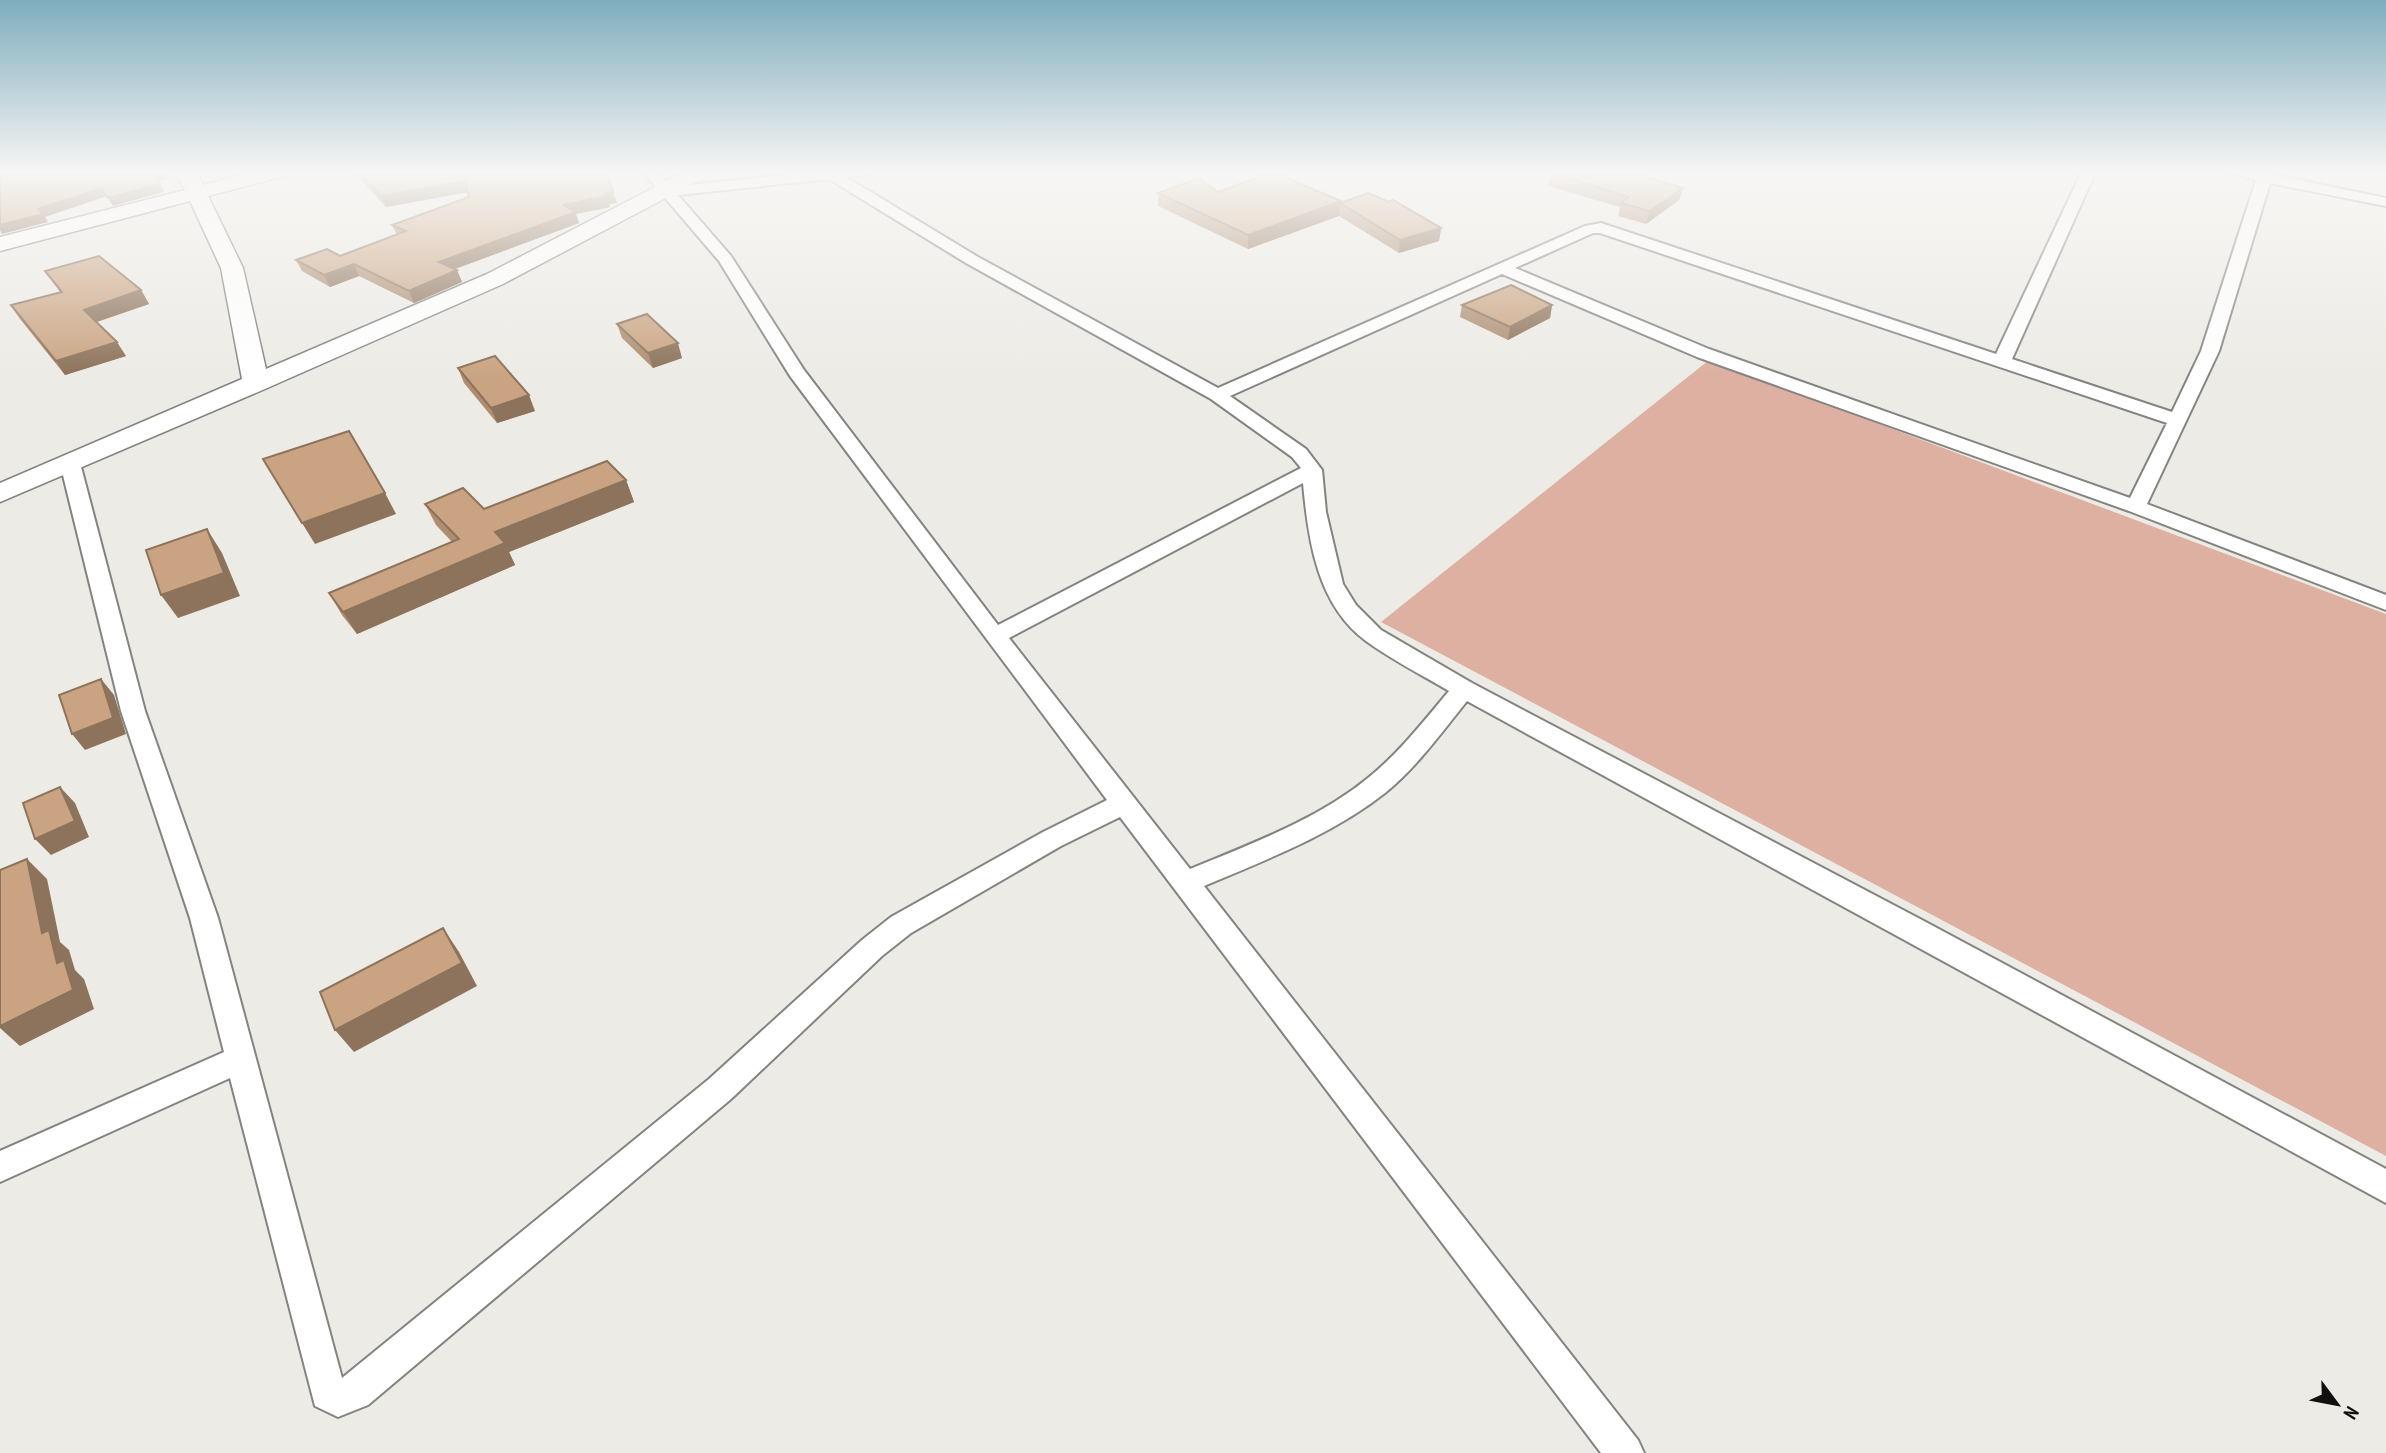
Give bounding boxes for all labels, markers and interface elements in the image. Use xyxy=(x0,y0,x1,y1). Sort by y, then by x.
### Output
north arrow xyxy=(2302,1369,2372,1439)
text: N xyxy=(2339,1402,2364,1424)

